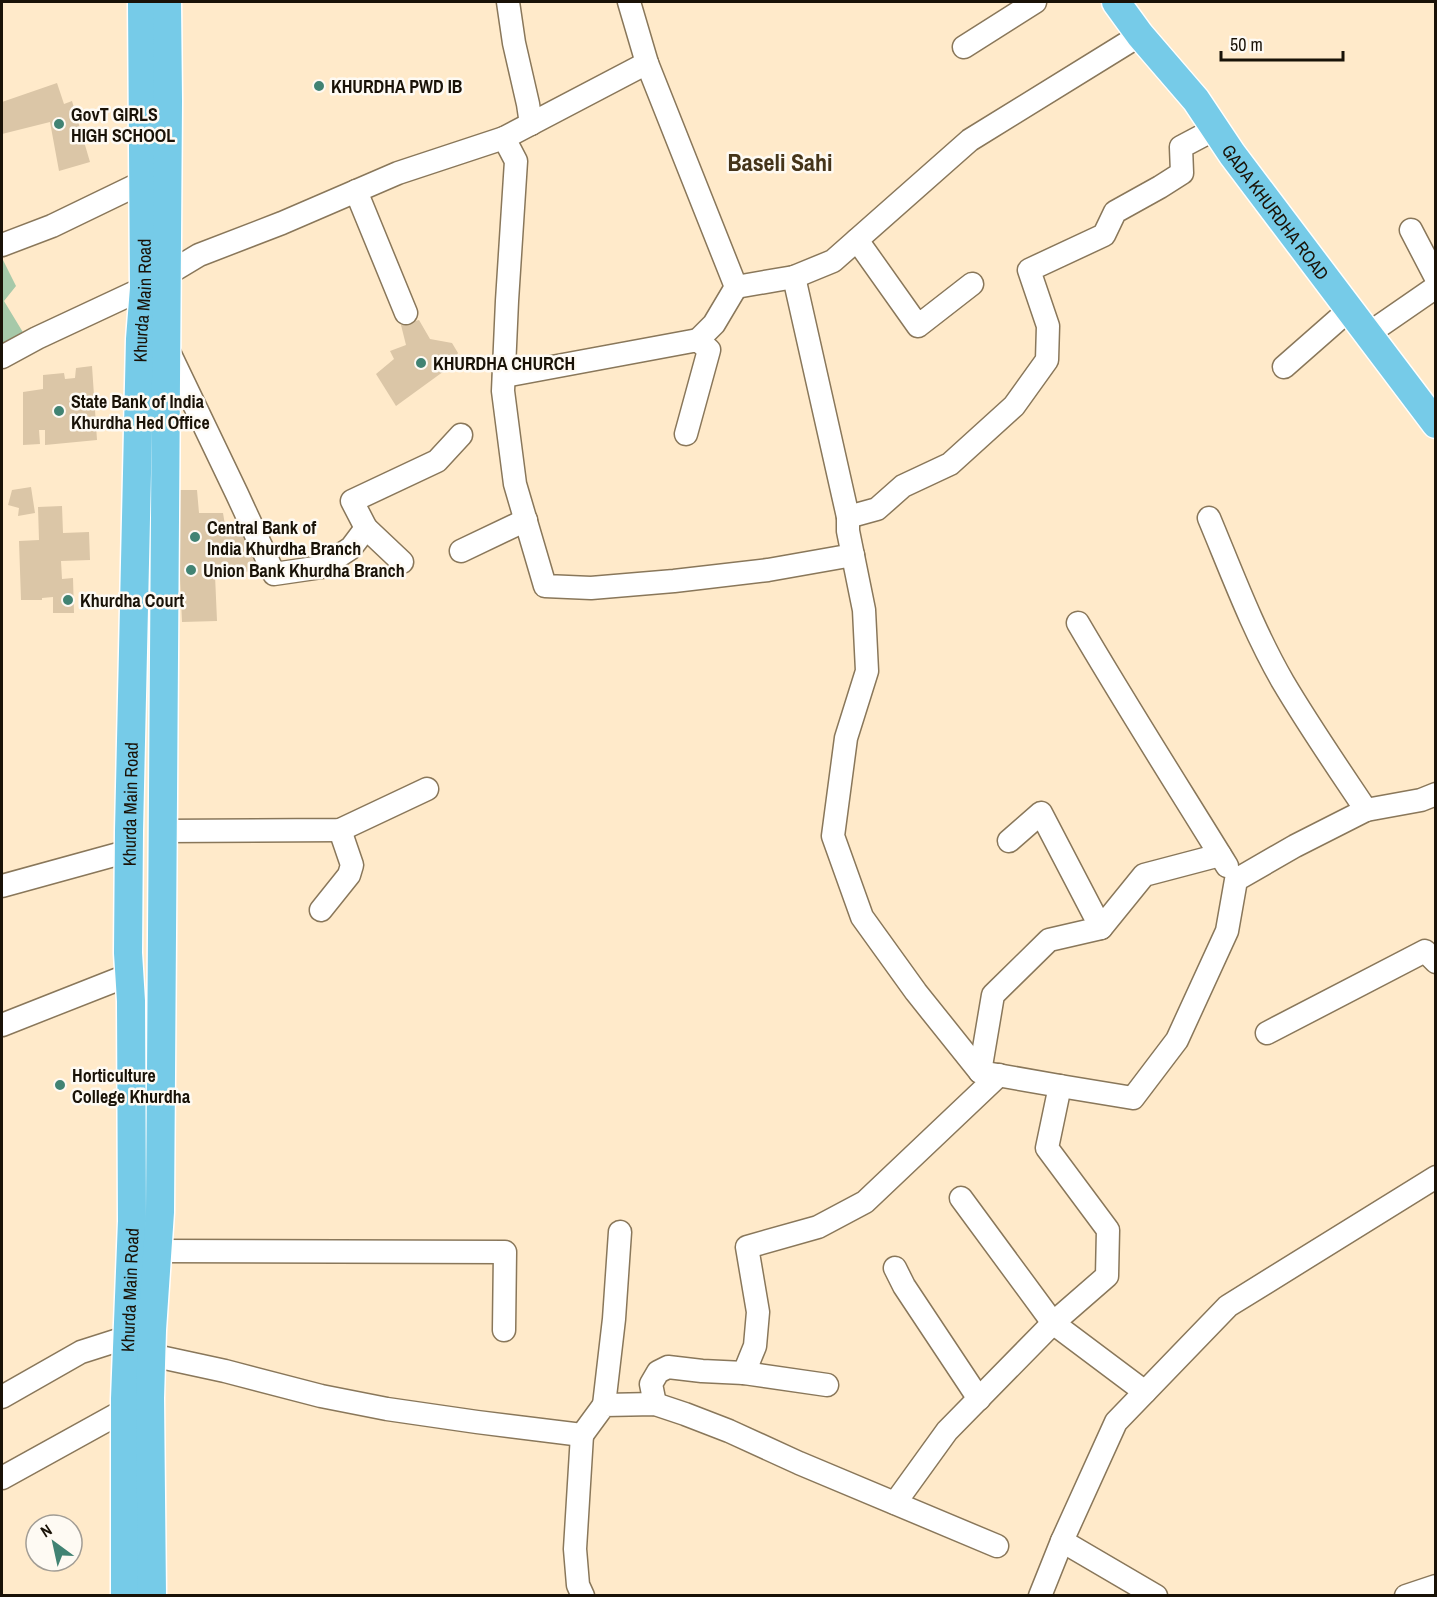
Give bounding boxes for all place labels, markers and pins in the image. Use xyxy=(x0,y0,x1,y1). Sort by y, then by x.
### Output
place label: KHURDHA PWD IB xyxy=(331,74,463,99)
marker: KHURDHA PWD IB xyxy=(312,79,326,93)
place label: GovT GIRLS HIGH SCHOOL xyxy=(71,102,175,148)
marker: GovT GIRLS HIGH SCHOOL xyxy=(52,117,66,131)
place label: KHURDHA CHURCH xyxy=(433,351,575,376)
marker: KHURDHA CHURCH xyxy=(414,356,428,370)
place label: State Bank of India Khurdha Hed Office xyxy=(71,389,210,435)
marker: State Bank of India Khurdha Hed Office xyxy=(52,404,66,418)
place label: Central Bank of India Khurdha Branch xyxy=(207,515,361,561)
marker: Central Bank of India Khurdha Branch xyxy=(188,530,202,544)
place label: Union Bank Khurdha Branch xyxy=(203,558,405,583)
marker: Union Bank Khurdha Branch xyxy=(184,563,198,577)
place label: Khurdha Court xyxy=(80,588,184,613)
marker: Khurdha Court xyxy=(61,593,75,607)
place label: Horticulture College Khurdha xyxy=(72,1063,191,1109)
marker: Horticulture College Khurdha xyxy=(53,1078,67,1092)

